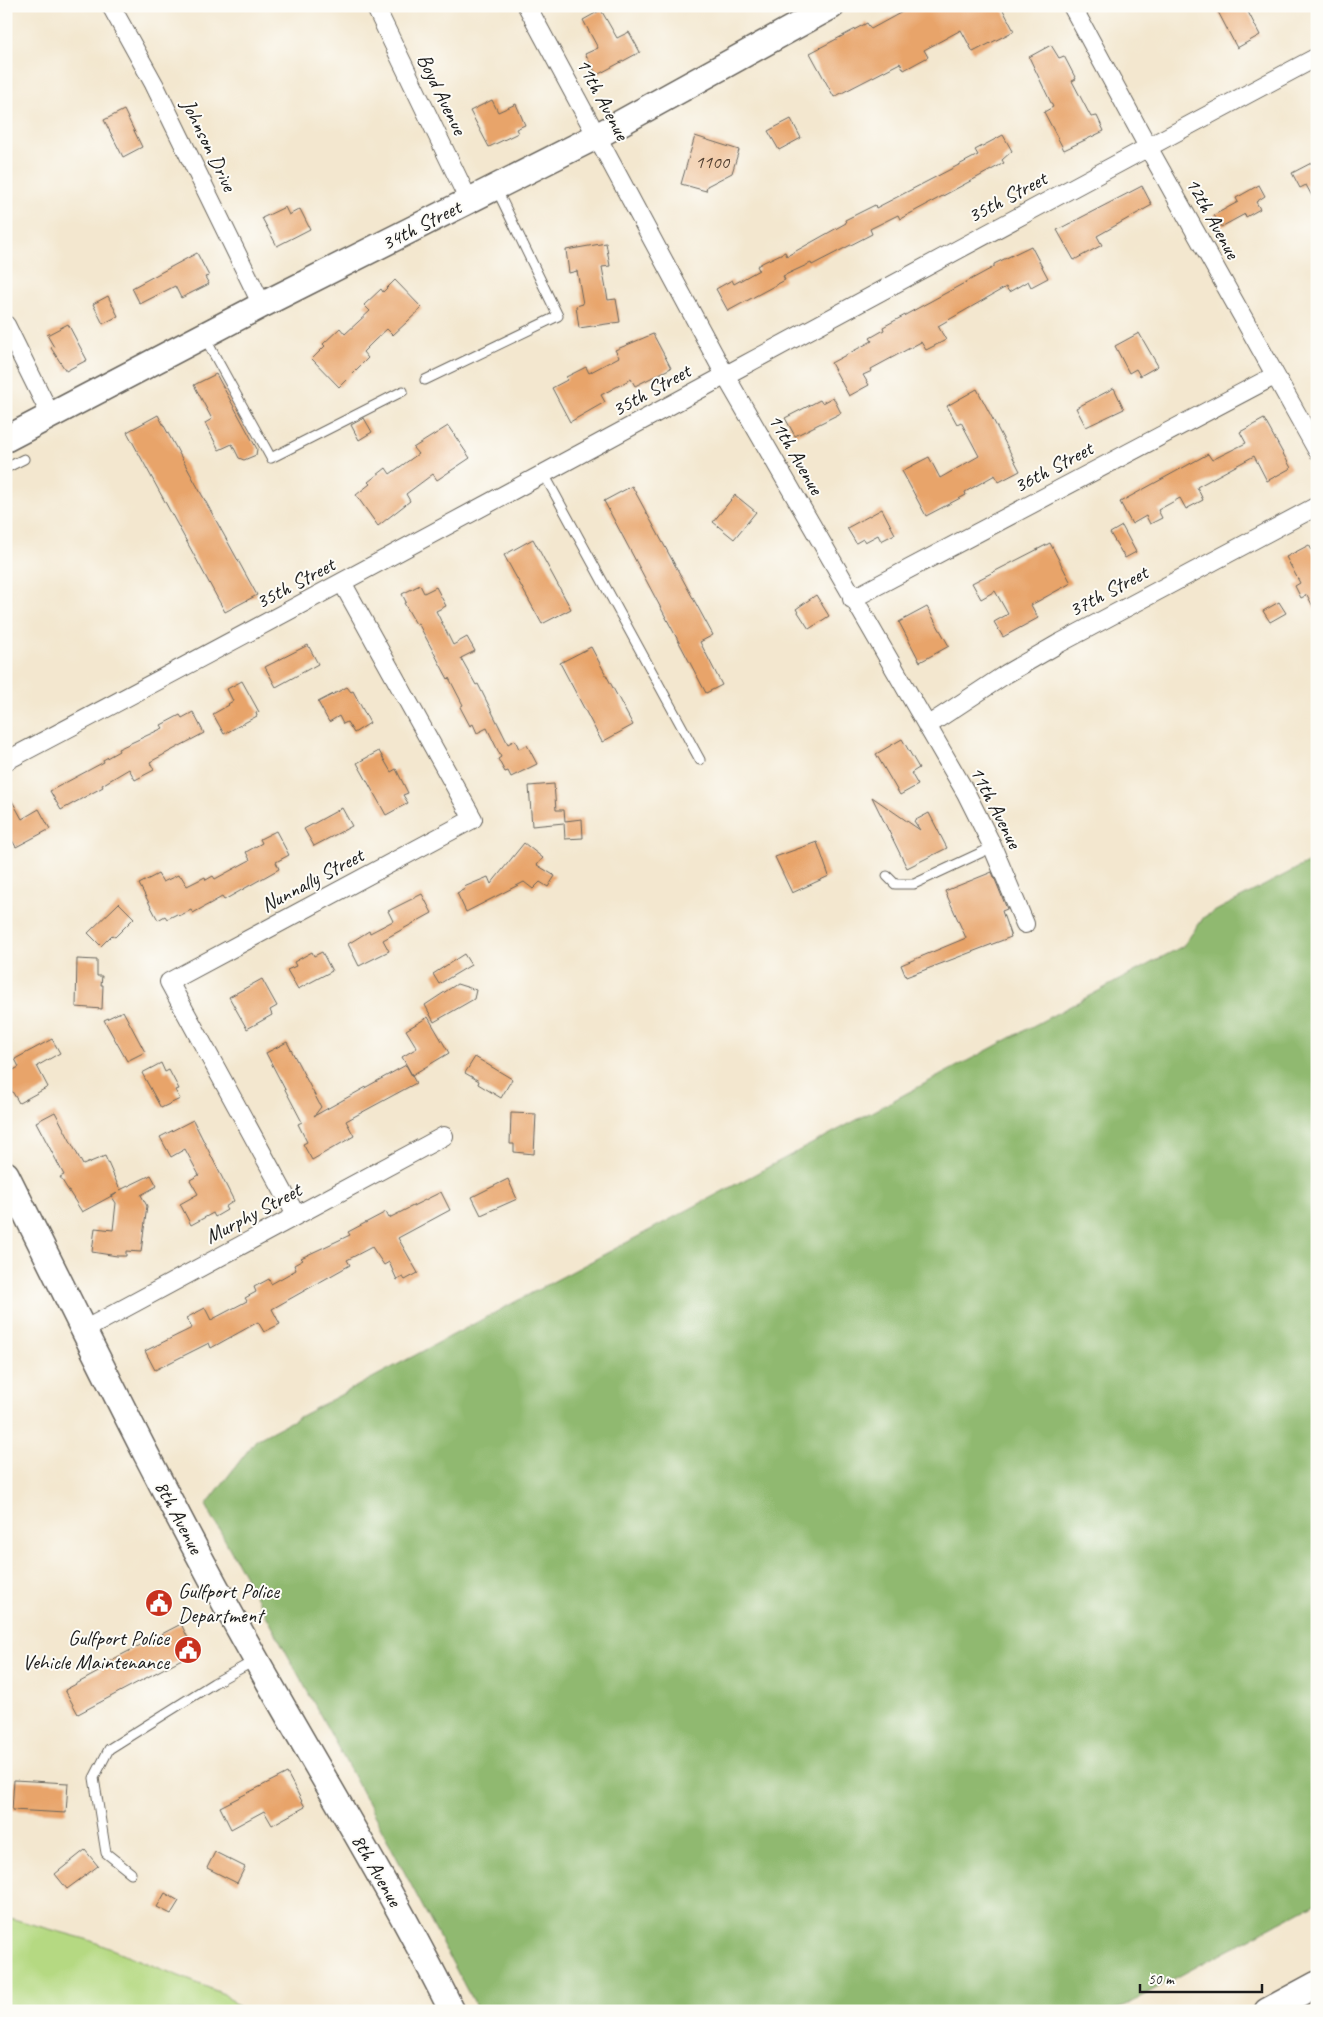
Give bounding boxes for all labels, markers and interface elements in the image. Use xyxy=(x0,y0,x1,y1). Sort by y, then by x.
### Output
street label: Boyd Avenue xyxy=(411,49,474,141)
street label: 11th Avenue xyxy=(571,54,636,145)
street label: Johnson Drive xyxy=(175,94,243,197)
house number: 1100 xyxy=(695,150,731,174)
street label: 35th Street xyxy=(963,164,1053,229)
street label: 12th Avenue xyxy=(1180,173,1246,264)
street label: 34th Street xyxy=(377,193,467,256)
street label: 35th Street xyxy=(607,357,697,422)
street label: 11th Avenue xyxy=(763,409,830,500)
street label: 36th Street xyxy=(1009,434,1099,499)
street label: 35th Street xyxy=(251,550,341,615)
street label: 37th Street xyxy=(1064,558,1154,623)
street label: 11th Avenue xyxy=(964,762,1028,854)
street label: Nunnally Street xyxy=(256,841,369,918)
street label: Murphy Street xyxy=(200,1176,307,1249)
street label: 8th Avenue xyxy=(149,1476,210,1559)
place label: Gulfport Police Department xyxy=(178,1578,280,1628)
public building icon: Gulfport Police Department xyxy=(144,1588,174,1618)
place label: Gulfport Police Vehicle Maintenance xyxy=(22,1625,170,1675)
public building icon: Gulfport Police Vehicle Maintenance xyxy=(173,1635,203,1665)
street label: 8th Avenue xyxy=(346,1829,409,1912)
scale bar xyxy=(1140,1962,1263,1994)
text: 50 m xyxy=(1148,1970,1175,1989)

